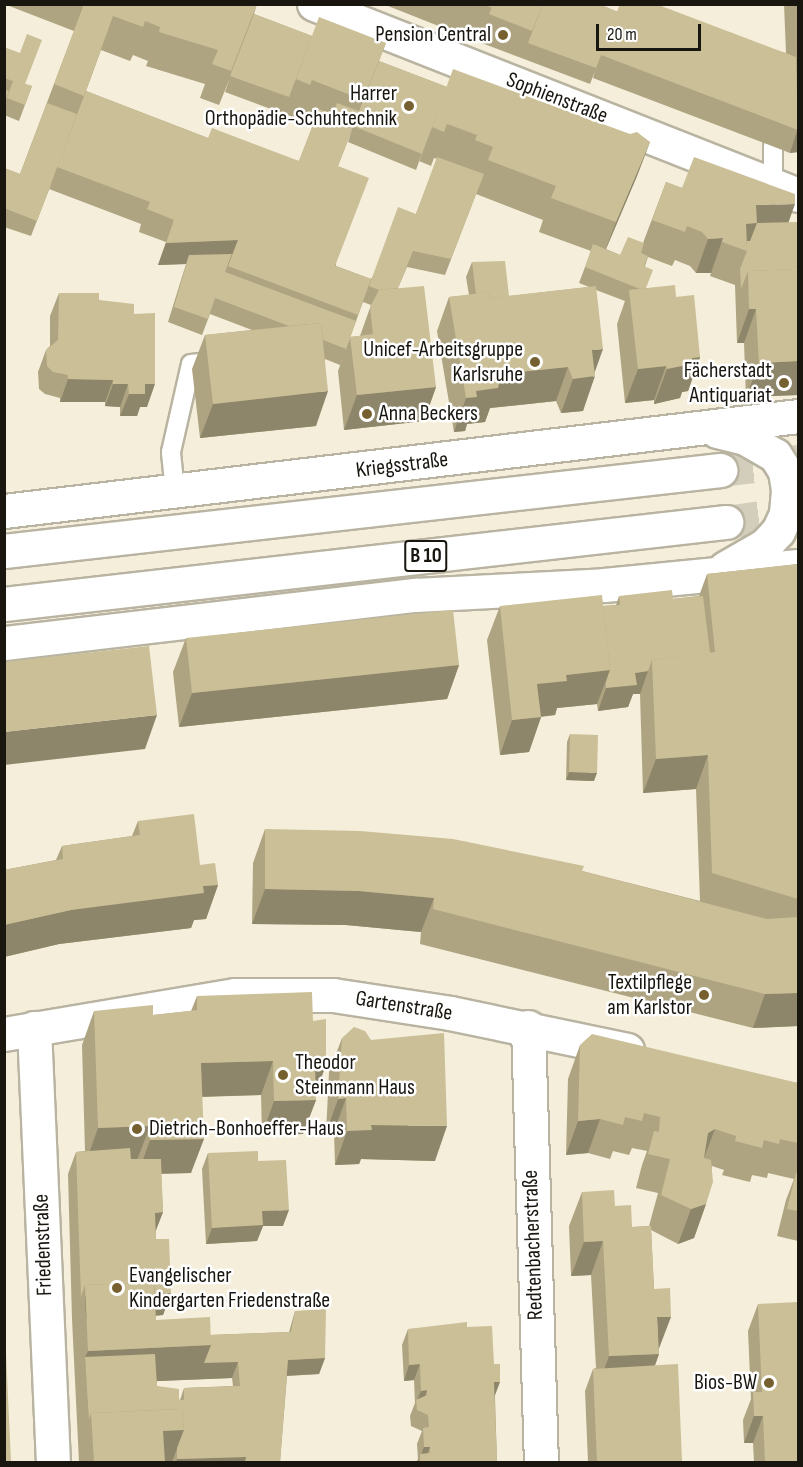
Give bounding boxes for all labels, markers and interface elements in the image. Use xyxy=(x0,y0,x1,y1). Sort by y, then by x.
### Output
scale bar xyxy=(599,12,704,50)
place label: Pension Central xyxy=(375,22,491,48)
text: 20 m xyxy=(607,24,637,45)
marker: Pension Central xyxy=(496,28,510,42)
street label: Sophienstraße xyxy=(503,67,611,129)
place label: Harrer Orthopädie-Schuhtechnik xyxy=(205,80,397,132)
marker: Harrer Orthopädie-Schuhtechnik xyxy=(402,99,416,113)
place label: Unicef-Arbeitsgruppe Karlsruhe xyxy=(363,336,523,388)
marker: Unicef-Arbeitsgruppe Karlsruhe xyxy=(528,355,542,369)
place label: Fächerstadt Antiquariat xyxy=(684,357,772,408)
marker: Fächerstadt Antiquariat xyxy=(777,376,791,390)
place label: Anna Beckers xyxy=(379,401,478,427)
marker: Anna Beckers xyxy=(360,407,374,421)
street label: Kriegsstraße xyxy=(354,446,450,484)
road number: B 10 xyxy=(404,538,448,574)
place label: Textilpflege am Karlstor xyxy=(607,969,692,1020)
street label: Gartenstraße xyxy=(354,985,454,1027)
marker: Textilpflege am Karlstor xyxy=(697,988,711,1002)
place label: Theodor Steinmann Haus xyxy=(295,1049,415,1100)
marker: Theodor Steinmann Haus xyxy=(276,1068,290,1082)
place label: Dietrich-Bonhoeffer-Haus xyxy=(149,1116,344,1142)
marker: Dietrich-Bonhoeffer-Haus xyxy=(130,1122,144,1136)
street label: Redtenbacherstraße xyxy=(517,1169,549,1321)
street label: Friedenstraße xyxy=(28,1194,58,1296)
place label: Evangelischer Kindergarten Friedenstraße xyxy=(129,1262,330,1314)
marker: Evangelischer Kindergarten Friedenstraße xyxy=(110,1281,124,1295)
place label: Bios-BW xyxy=(694,1370,757,1396)
marker: Bios-BW xyxy=(762,1376,776,1390)

